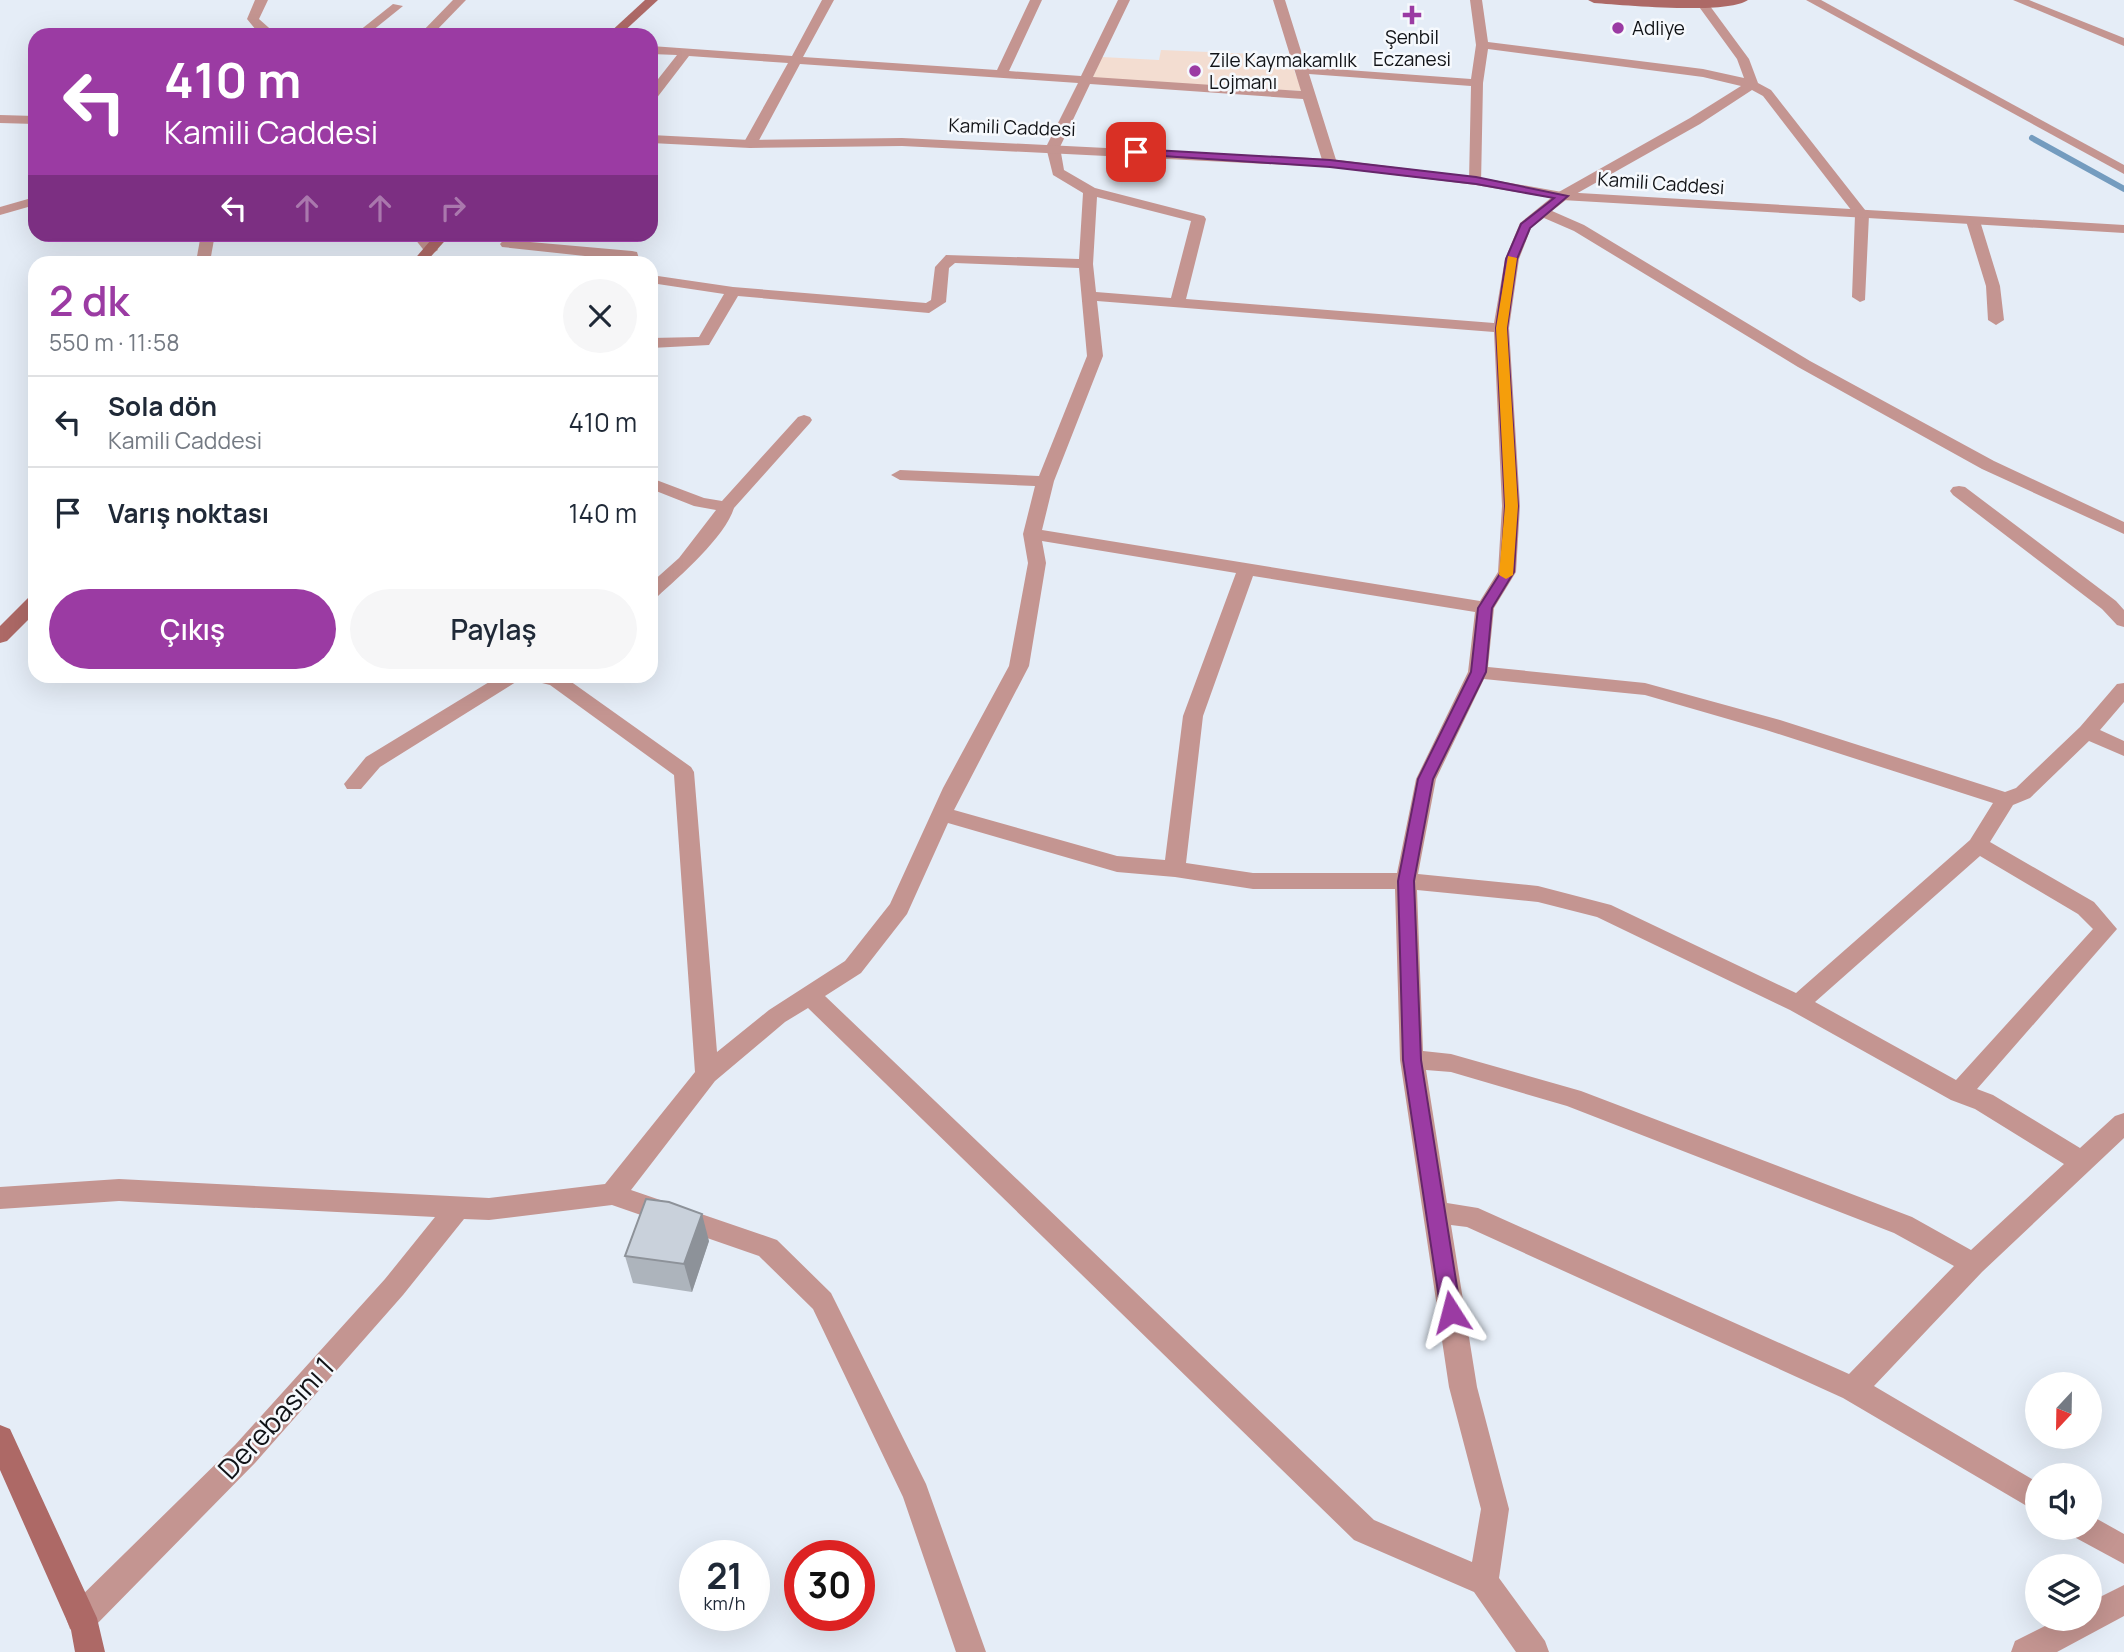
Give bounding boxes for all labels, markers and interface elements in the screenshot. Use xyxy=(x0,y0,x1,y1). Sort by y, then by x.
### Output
marker: Şenbil Eczanesi xyxy=(1404,7,1420,23)
place label: Adliye xyxy=(1632,15,1685,41)
marker: Adliye xyxy=(1610,20,1626,36)
place label: Şenbil Eczanesi xyxy=(1373,24,1451,72)
text: 410 m xyxy=(164,46,301,113)
place label: Zile Kaymakamlık Lojmanı xyxy=(1209,47,1357,95)
icon: left xyxy=(49,56,140,147)
marker: Zile Kaymakamlık Lojmanı xyxy=(1187,63,1203,79)
text: Kamili Caddesi xyxy=(164,110,378,154)
street label: Kamili Caddesi xyxy=(948,112,1076,142)
pin xyxy=(1106,122,1166,182)
icon: arrive xyxy=(1117,133,1155,171)
street label: Kamili Caddesi xyxy=(1597,166,1725,200)
icon: left xyxy=(215,189,253,227)
icon: ahead xyxy=(288,189,326,227)
icon: ahead xyxy=(361,189,399,227)
icon: right xyxy=(434,189,472,227)
text: 2 dk xyxy=(49,271,130,329)
button: close xyxy=(563,279,637,353)
text: 550 m · 11:58 xyxy=(49,326,180,358)
text: Sola dön xyxy=(108,388,217,424)
icon: left xyxy=(49,403,87,441)
text: 410 m xyxy=(568,404,637,440)
text: Kamili Caddesi xyxy=(108,424,262,456)
icon: arrive xyxy=(49,494,87,532)
text: Varış noktası xyxy=(108,495,269,531)
text: 140 m xyxy=(568,495,637,531)
button: Çıkış xyxy=(49,589,336,669)
button: Paylaş xyxy=(350,589,637,669)
position arrow xyxy=(1414,1275,1488,1349)
street label: Derebasını 1 xyxy=(209,1348,342,1487)
north arrow xyxy=(2025,1372,2102,1449)
map controls xyxy=(2025,1372,2102,1631)
button: sound xyxy=(2025,1463,2102,1540)
speed limit sign: 30 xyxy=(784,1540,875,1631)
text: 21 xyxy=(706,1552,743,1600)
button: layers xyxy=(2025,1554,2102,1631)
text: km/h xyxy=(704,1591,745,1615)

